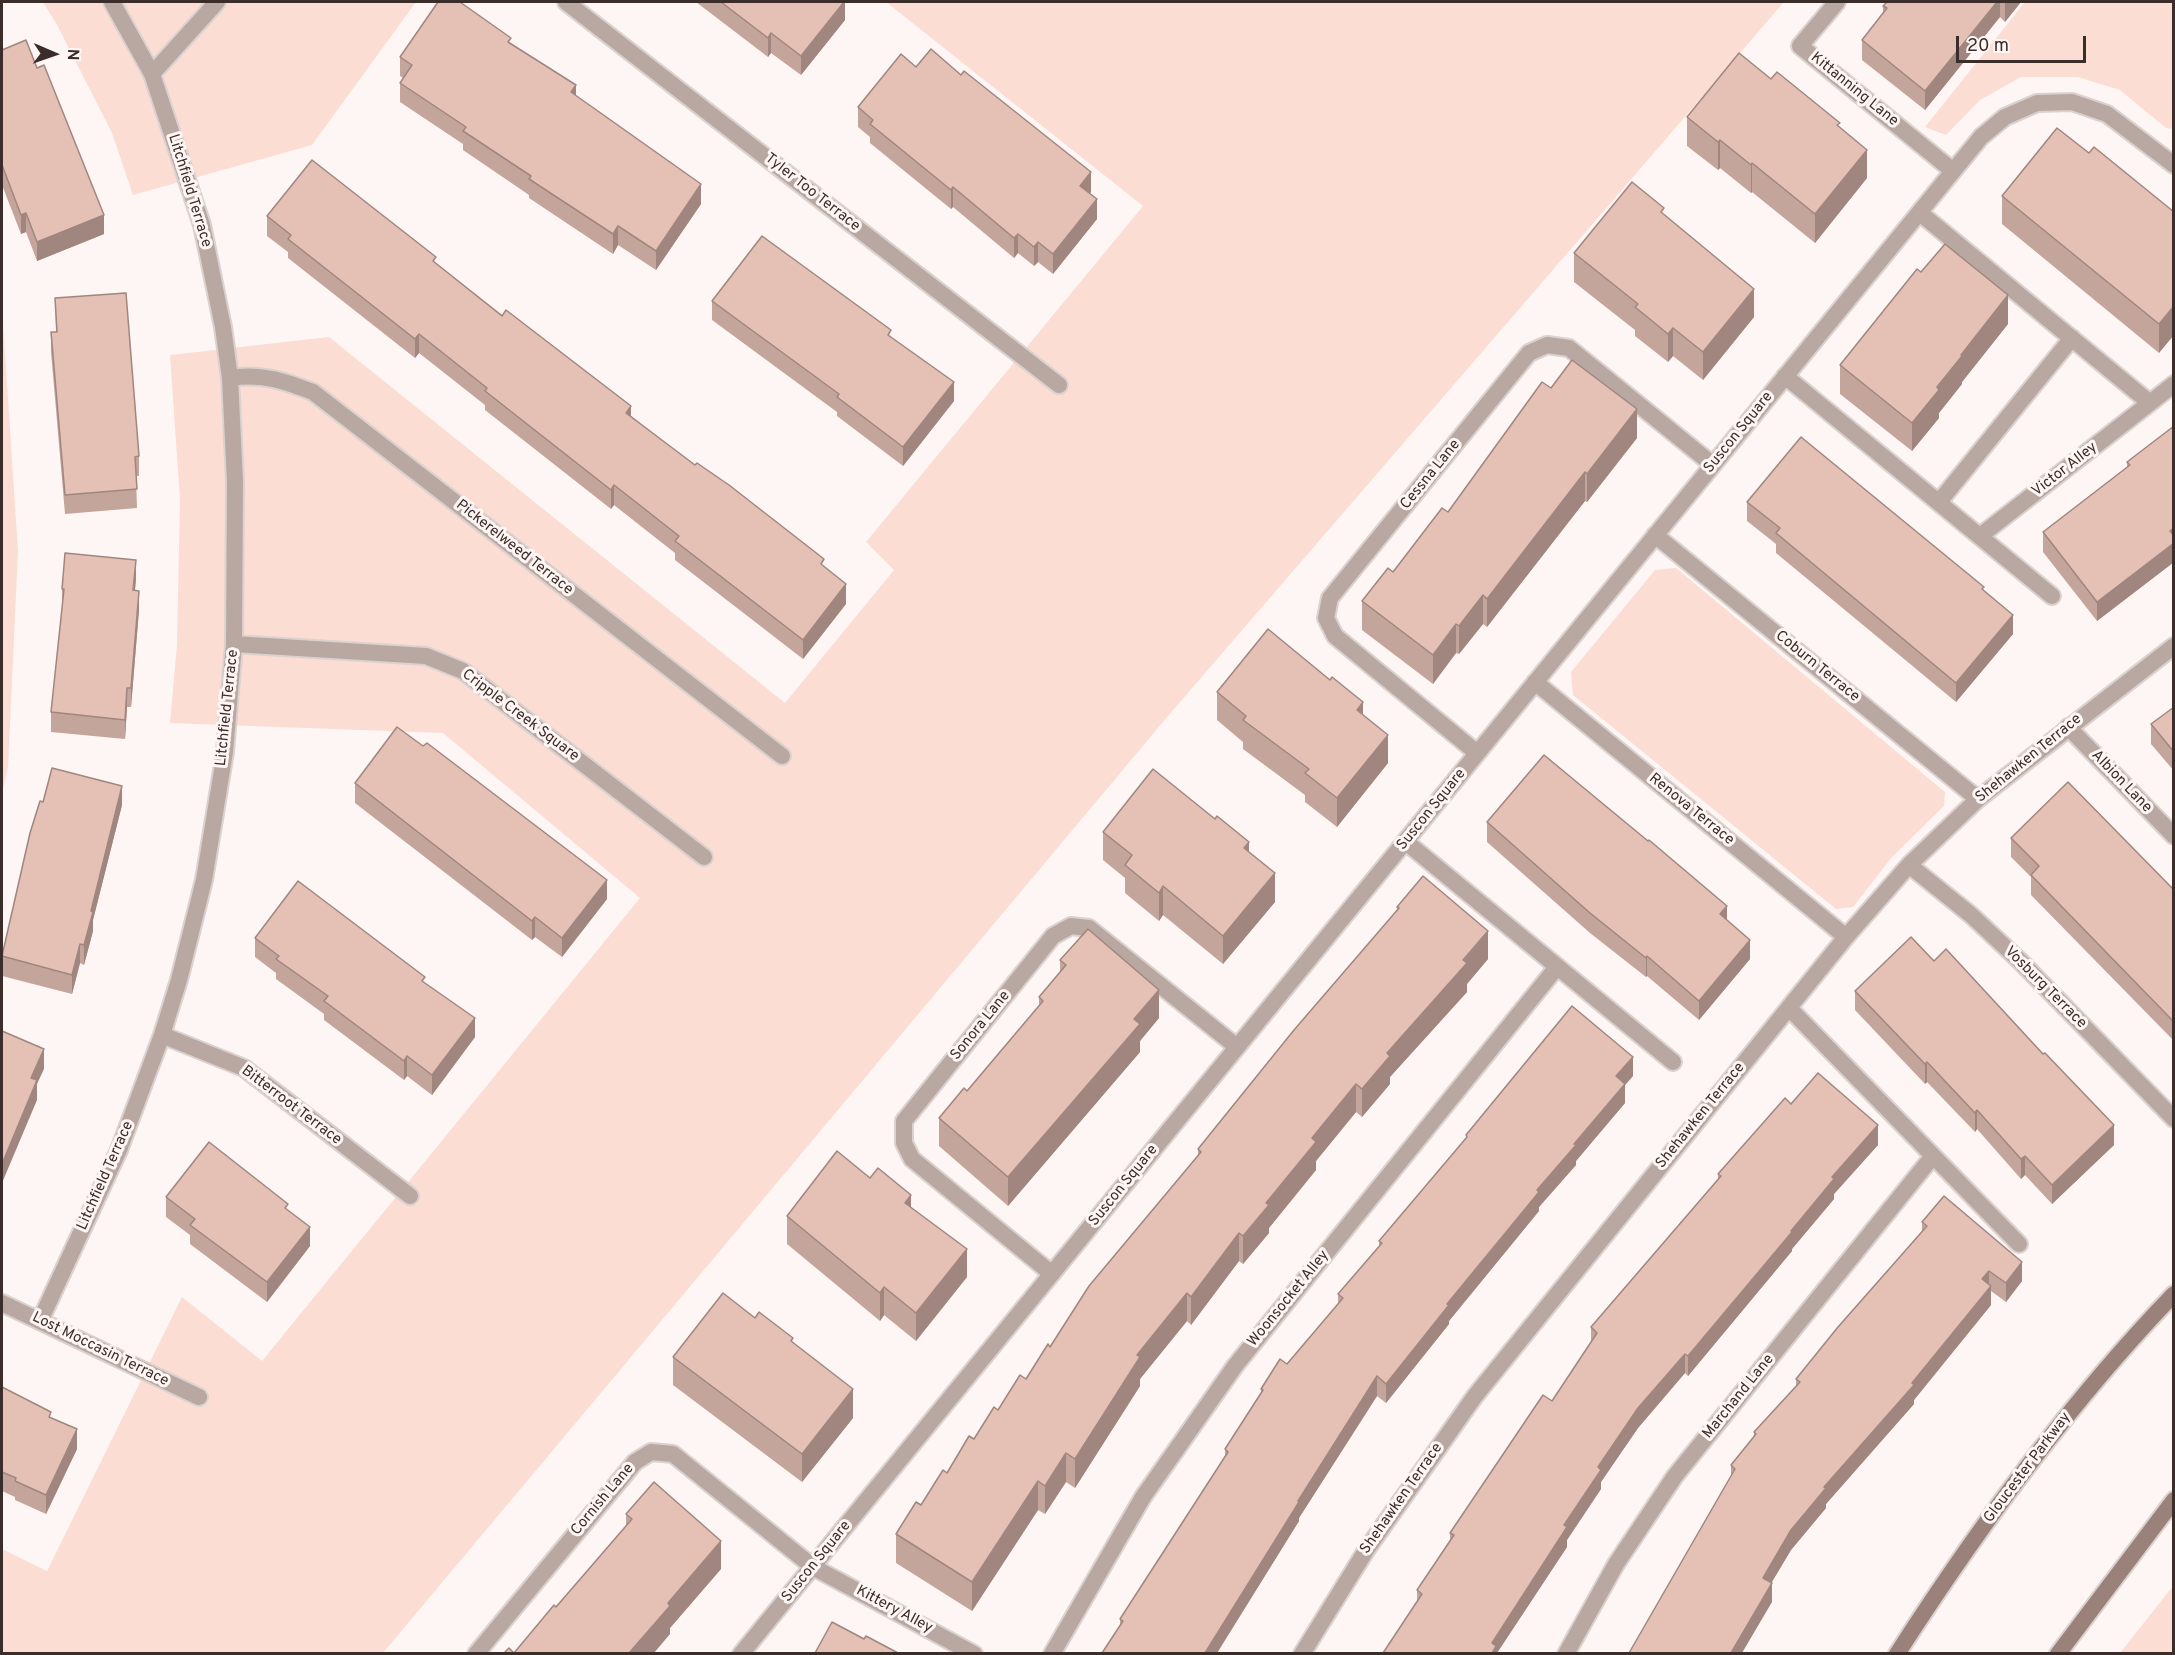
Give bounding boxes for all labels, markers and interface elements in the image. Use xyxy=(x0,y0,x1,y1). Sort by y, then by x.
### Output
north arrow xyxy=(24,24,84,84)
scale bar xyxy=(1959,24,2090,62)
text: 20 m xyxy=(1967,35,2009,58)
text: N xyxy=(62,49,82,61)
street label: Kittanning Lane xyxy=(1807,49,1901,131)
street label: Litchfield Terrace xyxy=(163,132,215,250)
street label: Tyler Too Terrace xyxy=(761,150,863,236)
street label: Suscon Square xyxy=(1701,389,1777,477)
street label: Cessna Lane xyxy=(1397,436,1465,514)
street label: Victor Alley xyxy=(2029,439,2101,501)
street label: Pickerelweed Terrace xyxy=(452,497,576,599)
street label: Coburn Terrace xyxy=(1771,627,1863,707)
street label: Litchfield Terrace xyxy=(213,649,243,767)
street label: Cripple Creek Square xyxy=(458,666,582,766)
street label: Shehawken Terrace xyxy=(1972,711,2086,807)
street label: Albion Lane xyxy=(2087,747,2155,817)
street label: Suscon Square xyxy=(1394,766,1470,854)
street label: Renova Terrace xyxy=(1645,770,1737,850)
street label: Vosburg Terrace xyxy=(2000,943,2090,1033)
street label: Sonora Lane xyxy=(948,988,1014,1064)
street label: Shehawken Terrace xyxy=(1653,1059,1749,1173)
street label: Bitterroot Terrace xyxy=(237,1062,345,1150)
street label: Litchfield Terrace xyxy=(74,1119,138,1233)
street label: Suscon Square xyxy=(1086,1142,1162,1230)
street label: Woonsocket Alley xyxy=(1245,1247,1333,1351)
street label: Lost Moccasin Terrace xyxy=(29,1309,171,1391)
street label: Marchand Lane xyxy=(1700,1351,1778,1443)
street label: Gloucester Parkway xyxy=(1981,1409,2075,1527)
street label: Shehawken Terrace xyxy=(1357,1440,1447,1558)
street label: Cornish Lane xyxy=(568,1460,638,1540)
street label: Suscon Square xyxy=(779,1518,855,1606)
street label: Kittery Alley xyxy=(853,1582,935,1638)

